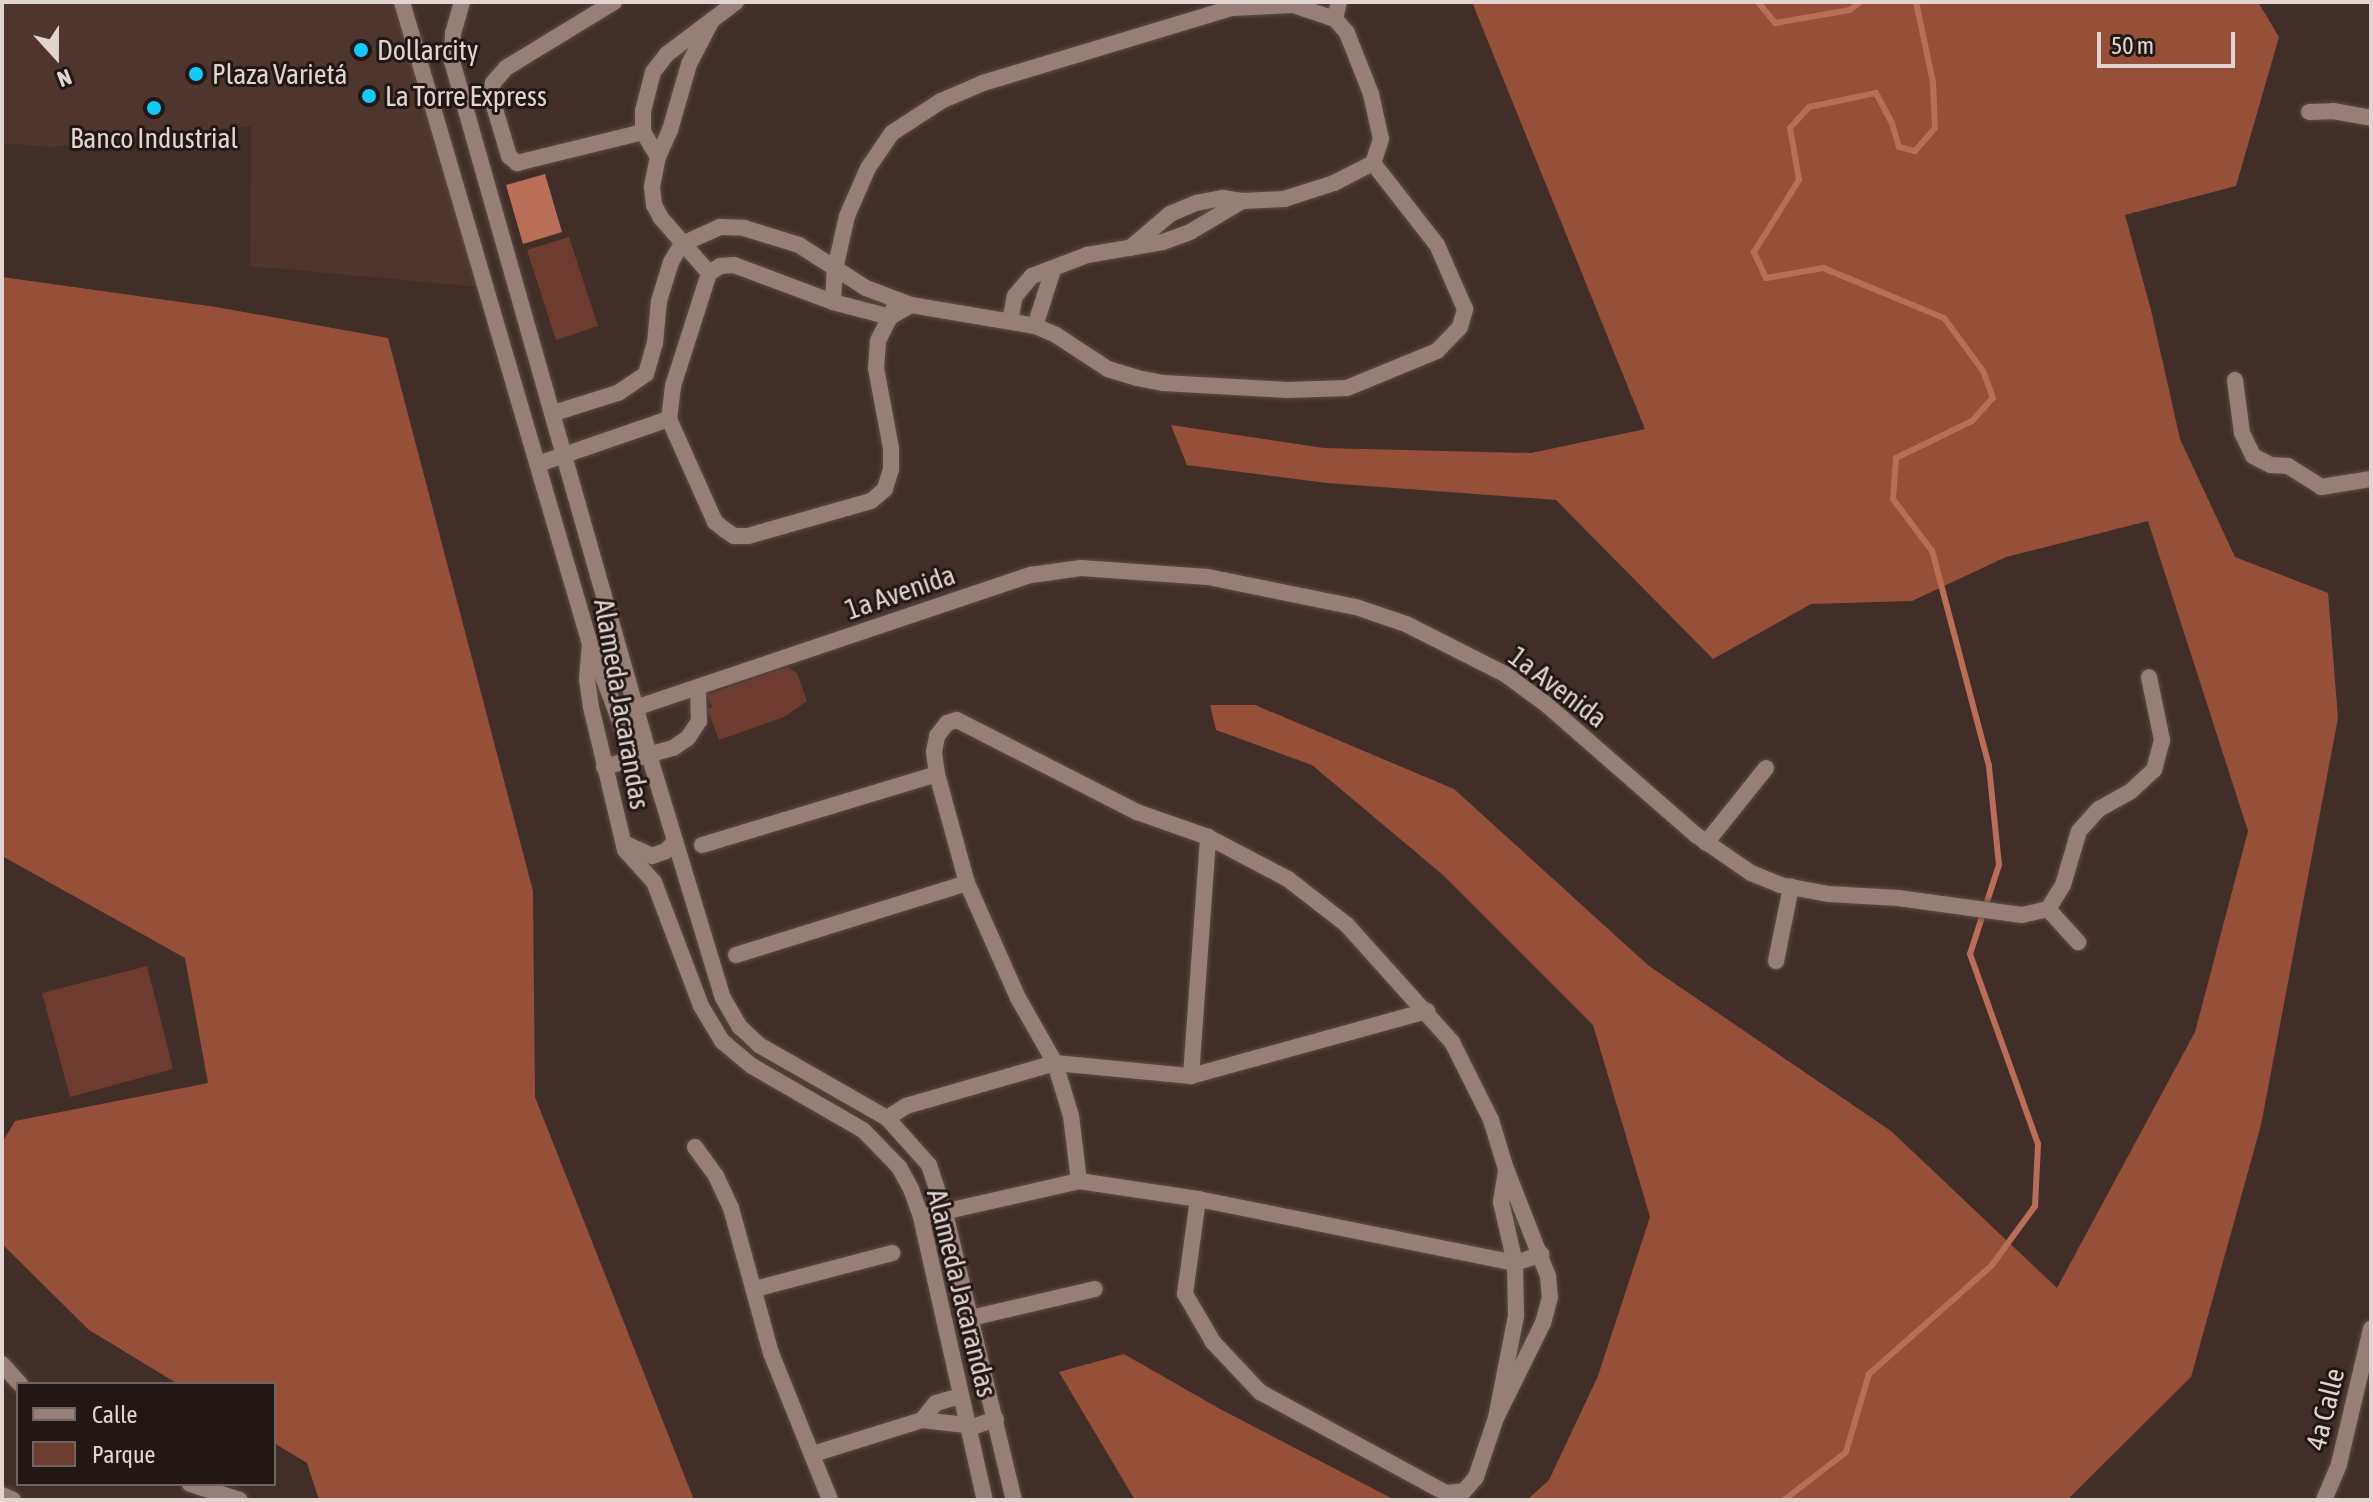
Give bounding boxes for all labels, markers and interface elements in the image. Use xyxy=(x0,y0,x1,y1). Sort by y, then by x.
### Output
north arrow xyxy=(16,16,96,96)
scale bar xyxy=(2101,16,2239,66)
text: 50 m xyxy=(2111,32,2154,59)
place label: Dollarcity xyxy=(377,33,478,67)
marker: Dollarcity xyxy=(352,41,370,59)
place label: Plaza Varietá xyxy=(212,57,347,91)
text: N xyxy=(54,64,75,93)
marker: Plaza Varietá xyxy=(187,65,205,83)
place label: La Torre Express xyxy=(385,79,547,113)
marker: La Torre Express xyxy=(360,87,378,105)
marker: Banco Industrial xyxy=(145,99,163,117)
place label: Banco Industrial xyxy=(70,121,238,155)
street label: 1a Avenida xyxy=(841,558,959,626)
street label: Alameda Jacarandas xyxy=(587,596,657,812)
street label: 1a Avenida xyxy=(1502,639,1614,735)
street label: Alameda Jacarandas xyxy=(920,1186,1004,1400)
street label: 4a Calle xyxy=(2299,1365,2351,1453)
legend xyxy=(16,1382,276,1486)
text: Calle xyxy=(92,1401,137,1428)
text: Parque xyxy=(92,1441,155,1468)

